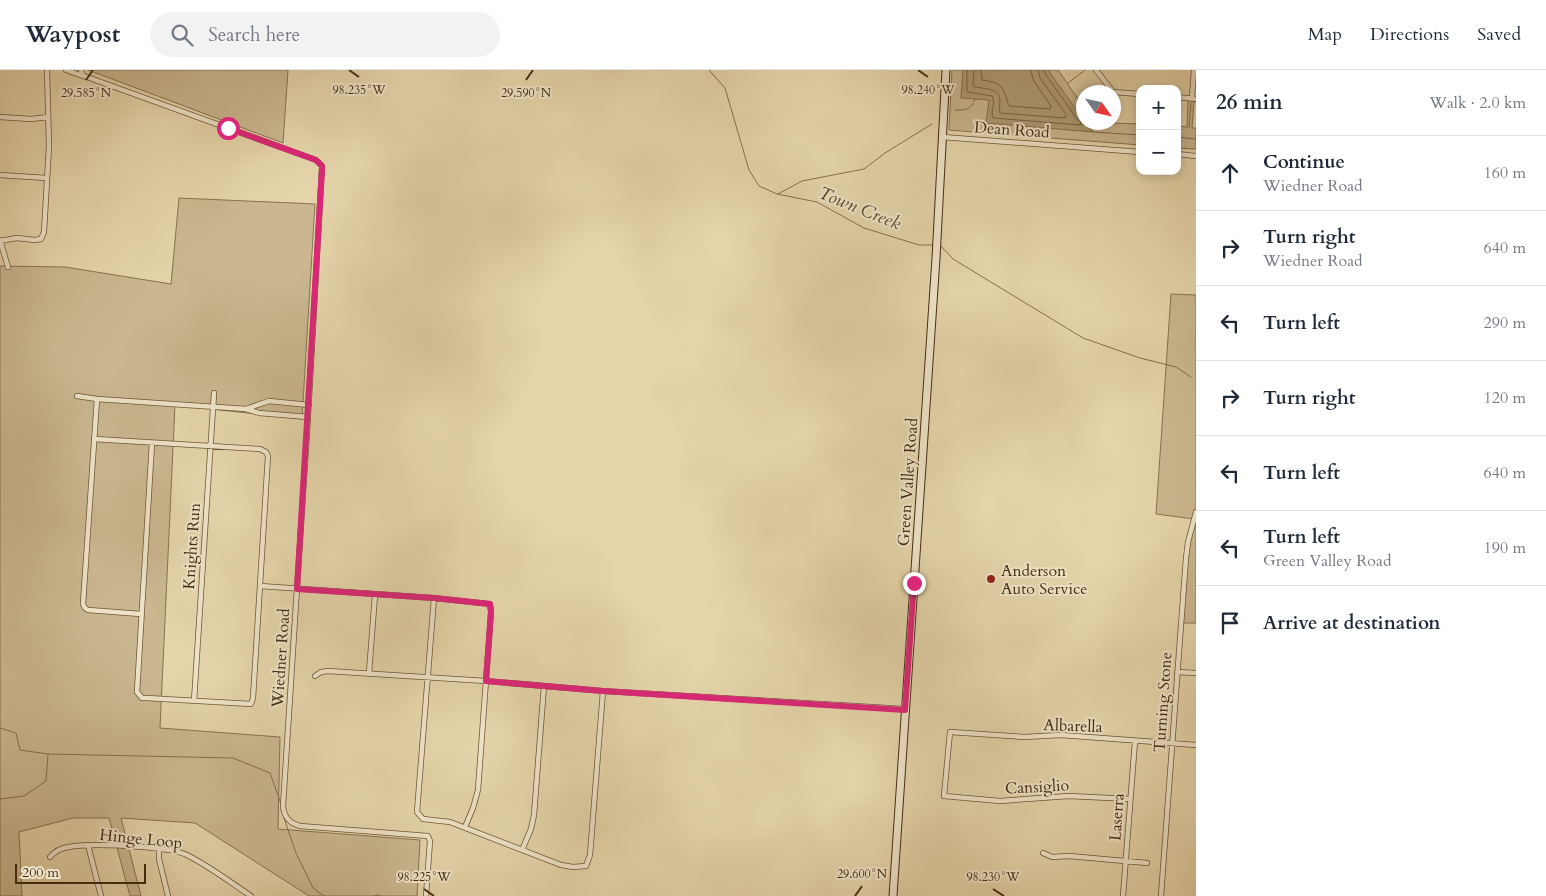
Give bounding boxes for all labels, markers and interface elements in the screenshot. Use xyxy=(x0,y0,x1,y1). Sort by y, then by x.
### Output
search box xyxy=(150,12,500,57)
text: Waypost xyxy=(25,18,120,51)
icon: search xyxy=(168,21,196,49)
text: Search here xyxy=(208,22,300,48)
text: Map xyxy=(1308,22,1342,47)
text: Directions xyxy=(1370,22,1449,47)
text: Saved xyxy=(1477,22,1521,47)
text: 98.235°W xyxy=(332,82,386,98)
text: 98.240°W xyxy=(901,82,955,98)
text: 29.585°N xyxy=(61,85,112,101)
text: 29.590°N xyxy=(501,85,552,101)
north arrow xyxy=(1076,85,1121,130)
map controls xyxy=(1136,85,1181,175)
button: + xyxy=(1136,85,1181,130)
text: 26 min xyxy=(1216,88,1283,117)
text: Walk · 2.0 km xyxy=(1429,92,1526,114)
street label: Dean Road xyxy=(973,116,1051,144)
route start xyxy=(217,117,240,140)
button: − xyxy=(1136,130,1181,175)
text: Continue xyxy=(1263,149,1345,175)
icon: ahead xyxy=(1216,159,1244,187)
text: 160 m xyxy=(1484,162,1526,184)
text: Wiedner Road xyxy=(1263,175,1363,197)
water label: Town Creek xyxy=(815,181,905,236)
text: Turn right xyxy=(1263,224,1355,250)
icon: right xyxy=(1216,234,1244,262)
text: 640 m xyxy=(1484,237,1526,259)
text: Wiedner Road xyxy=(1263,250,1363,272)
icon: left xyxy=(1216,309,1244,337)
text: Turn left xyxy=(1263,310,1340,336)
text: 290 m xyxy=(1484,312,1526,334)
icon: right xyxy=(1216,384,1244,412)
text: Turn right xyxy=(1263,385,1355,411)
text: 120 m xyxy=(1484,387,1526,409)
street label: Green Valley Road xyxy=(893,417,923,547)
icon: left xyxy=(1216,459,1244,487)
text: Turn left xyxy=(1263,460,1340,486)
text: 640 m xyxy=(1484,462,1526,484)
street label: Knights Run xyxy=(178,502,206,590)
text: Turn left xyxy=(1263,524,1340,550)
icon: left xyxy=(1216,534,1244,562)
text: 190 m xyxy=(1484,537,1526,559)
text: Green Valley Road xyxy=(1263,550,1391,572)
place label: Anderson Auto Service xyxy=(1001,560,1087,600)
route end xyxy=(903,572,926,595)
marker: Anderson Auto Service xyxy=(985,573,997,585)
street label: Wiedner Road xyxy=(266,607,295,710)
icon: arrive xyxy=(1216,609,1244,637)
text: Arrive at destination xyxy=(1263,610,1440,636)
street label: Turning Stone xyxy=(1149,651,1177,753)
street label: Albarella xyxy=(1043,714,1103,738)
street label: Cansiglio xyxy=(1004,774,1070,800)
street label: Laserra xyxy=(1104,792,1130,842)
street label: Hinge Loop xyxy=(98,824,183,854)
scale bar xyxy=(15,861,146,884)
text: 200 m xyxy=(22,863,59,882)
text: 29.600°N xyxy=(837,866,888,882)
text: 98.225°W xyxy=(397,869,451,885)
text: 98.230°W xyxy=(966,869,1020,885)

